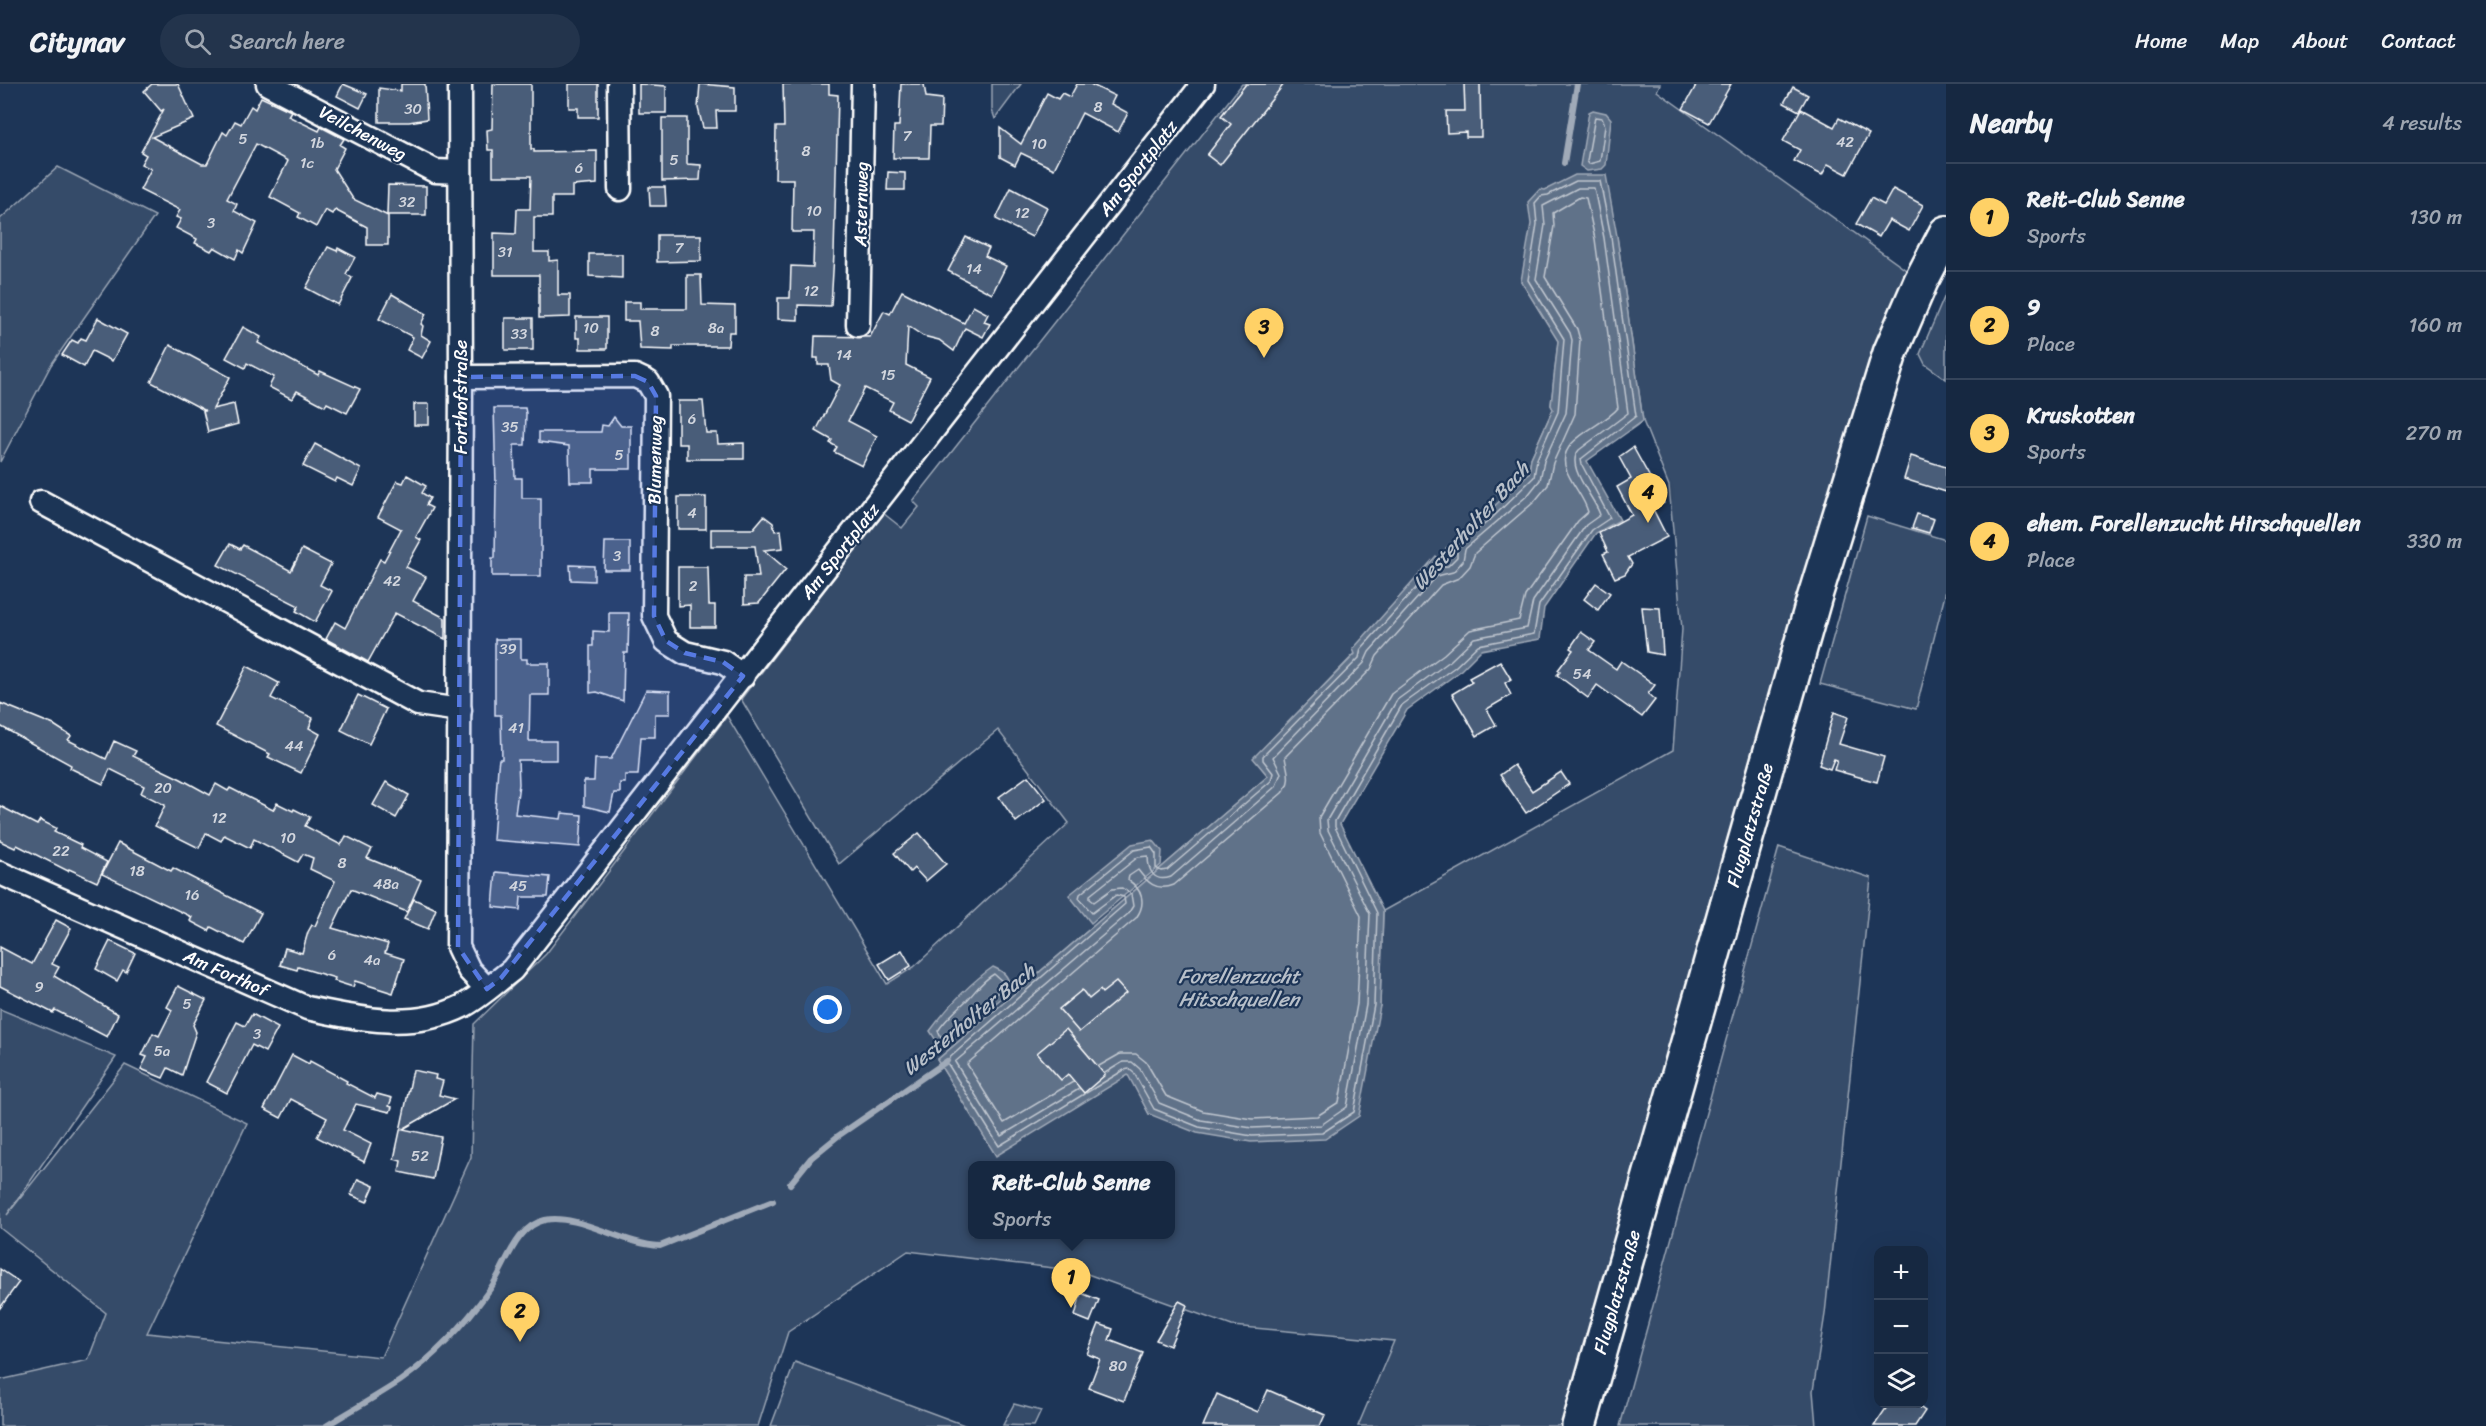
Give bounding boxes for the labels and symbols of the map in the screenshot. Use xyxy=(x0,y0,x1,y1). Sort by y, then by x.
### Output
house number: 8 xyxy=(1093,94,1103,120)
street label: Veilchenweg xyxy=(313,96,413,170)
house number: 30 xyxy=(404,96,422,122)
street label: Am Sportplatz xyxy=(1089,112,1186,224)
house number: 7 xyxy=(903,123,913,149)
house number: 5 xyxy=(238,126,248,152)
house number: 42 xyxy=(1836,129,1854,155)
house number: 1b xyxy=(310,130,324,156)
house number: 10 xyxy=(1031,131,1047,157)
house number: 8 xyxy=(801,138,811,164)
house number: 5 xyxy=(669,147,679,173)
house number: 1c xyxy=(300,150,314,176)
house number: 6 xyxy=(575,155,583,181)
street label: Asternweg xyxy=(844,161,878,248)
house number: 32 xyxy=(399,189,416,215)
house number: 10 xyxy=(806,198,822,224)
house number: 12 xyxy=(1014,200,1030,226)
house number: 3 xyxy=(207,210,215,236)
house number: 7 xyxy=(675,235,685,261)
house number: 31 xyxy=(498,239,512,265)
house number: 14 xyxy=(966,256,982,282)
house number: 12 xyxy=(803,278,819,304)
pin: 3 xyxy=(1244,308,1284,358)
house number: 10 xyxy=(583,315,599,341)
house number: 8a xyxy=(708,315,725,341)
house number: 8 xyxy=(650,318,660,344)
house number: 33 xyxy=(511,321,527,347)
street label: Forthofstraße xyxy=(445,340,477,454)
house number: 14 xyxy=(836,342,852,368)
house number: 15 xyxy=(880,362,896,388)
house number: 6 xyxy=(688,406,696,432)
house number: 35 xyxy=(501,414,519,440)
street label: Blumenweg xyxy=(638,415,672,505)
house number: 5 xyxy=(614,442,624,468)
water label: Westerholter Bach xyxy=(1403,453,1540,598)
pin: 4 xyxy=(1628,474,1668,523)
street label: Am Sportplatz xyxy=(791,495,888,607)
house number: 4 xyxy=(687,500,697,526)
house number: 3 xyxy=(613,543,621,569)
house number: 42 xyxy=(383,568,401,594)
house number: 2 xyxy=(689,573,698,599)
house number: 39 xyxy=(499,636,517,662)
house number: 54 xyxy=(1573,661,1591,687)
house number: 41 xyxy=(508,715,524,741)
house number: 44 xyxy=(285,733,303,759)
street label: Flugplatzstraße xyxy=(1717,759,1783,891)
house number: 20 xyxy=(154,775,172,801)
house number: 12 xyxy=(211,805,227,831)
house number: 10 xyxy=(280,825,296,851)
house number: 22 xyxy=(52,838,70,864)
house number: 8 xyxy=(337,850,347,876)
house number: 18 xyxy=(129,858,145,884)
house number: 48a xyxy=(373,871,399,897)
house number: 45 xyxy=(509,873,527,899)
house number: 16 xyxy=(185,882,199,908)
street label: Am Forthof xyxy=(177,940,276,1007)
house number: 6 xyxy=(328,942,336,968)
house number: 4a xyxy=(364,947,381,973)
water label: Westerholter Bach xyxy=(895,954,1045,1085)
water label: Forellenzucht Hitschquellen xyxy=(1179,959,1302,1017)
house number: 9 xyxy=(34,974,44,1000)
house number: 5 xyxy=(182,991,192,1017)
your location xyxy=(813,995,842,1024)
house number: 3 xyxy=(253,1021,261,1047)
house number: 5a xyxy=(154,1038,171,1064)
house number: 52 xyxy=(411,1143,429,1169)
street label: Flugplatzstraße xyxy=(1584,1226,1650,1358)
pin: 1 xyxy=(1052,1258,1090,1308)
pin: 2 xyxy=(500,1292,540,1342)
house number: 80 xyxy=(1109,1353,1127,1379)

